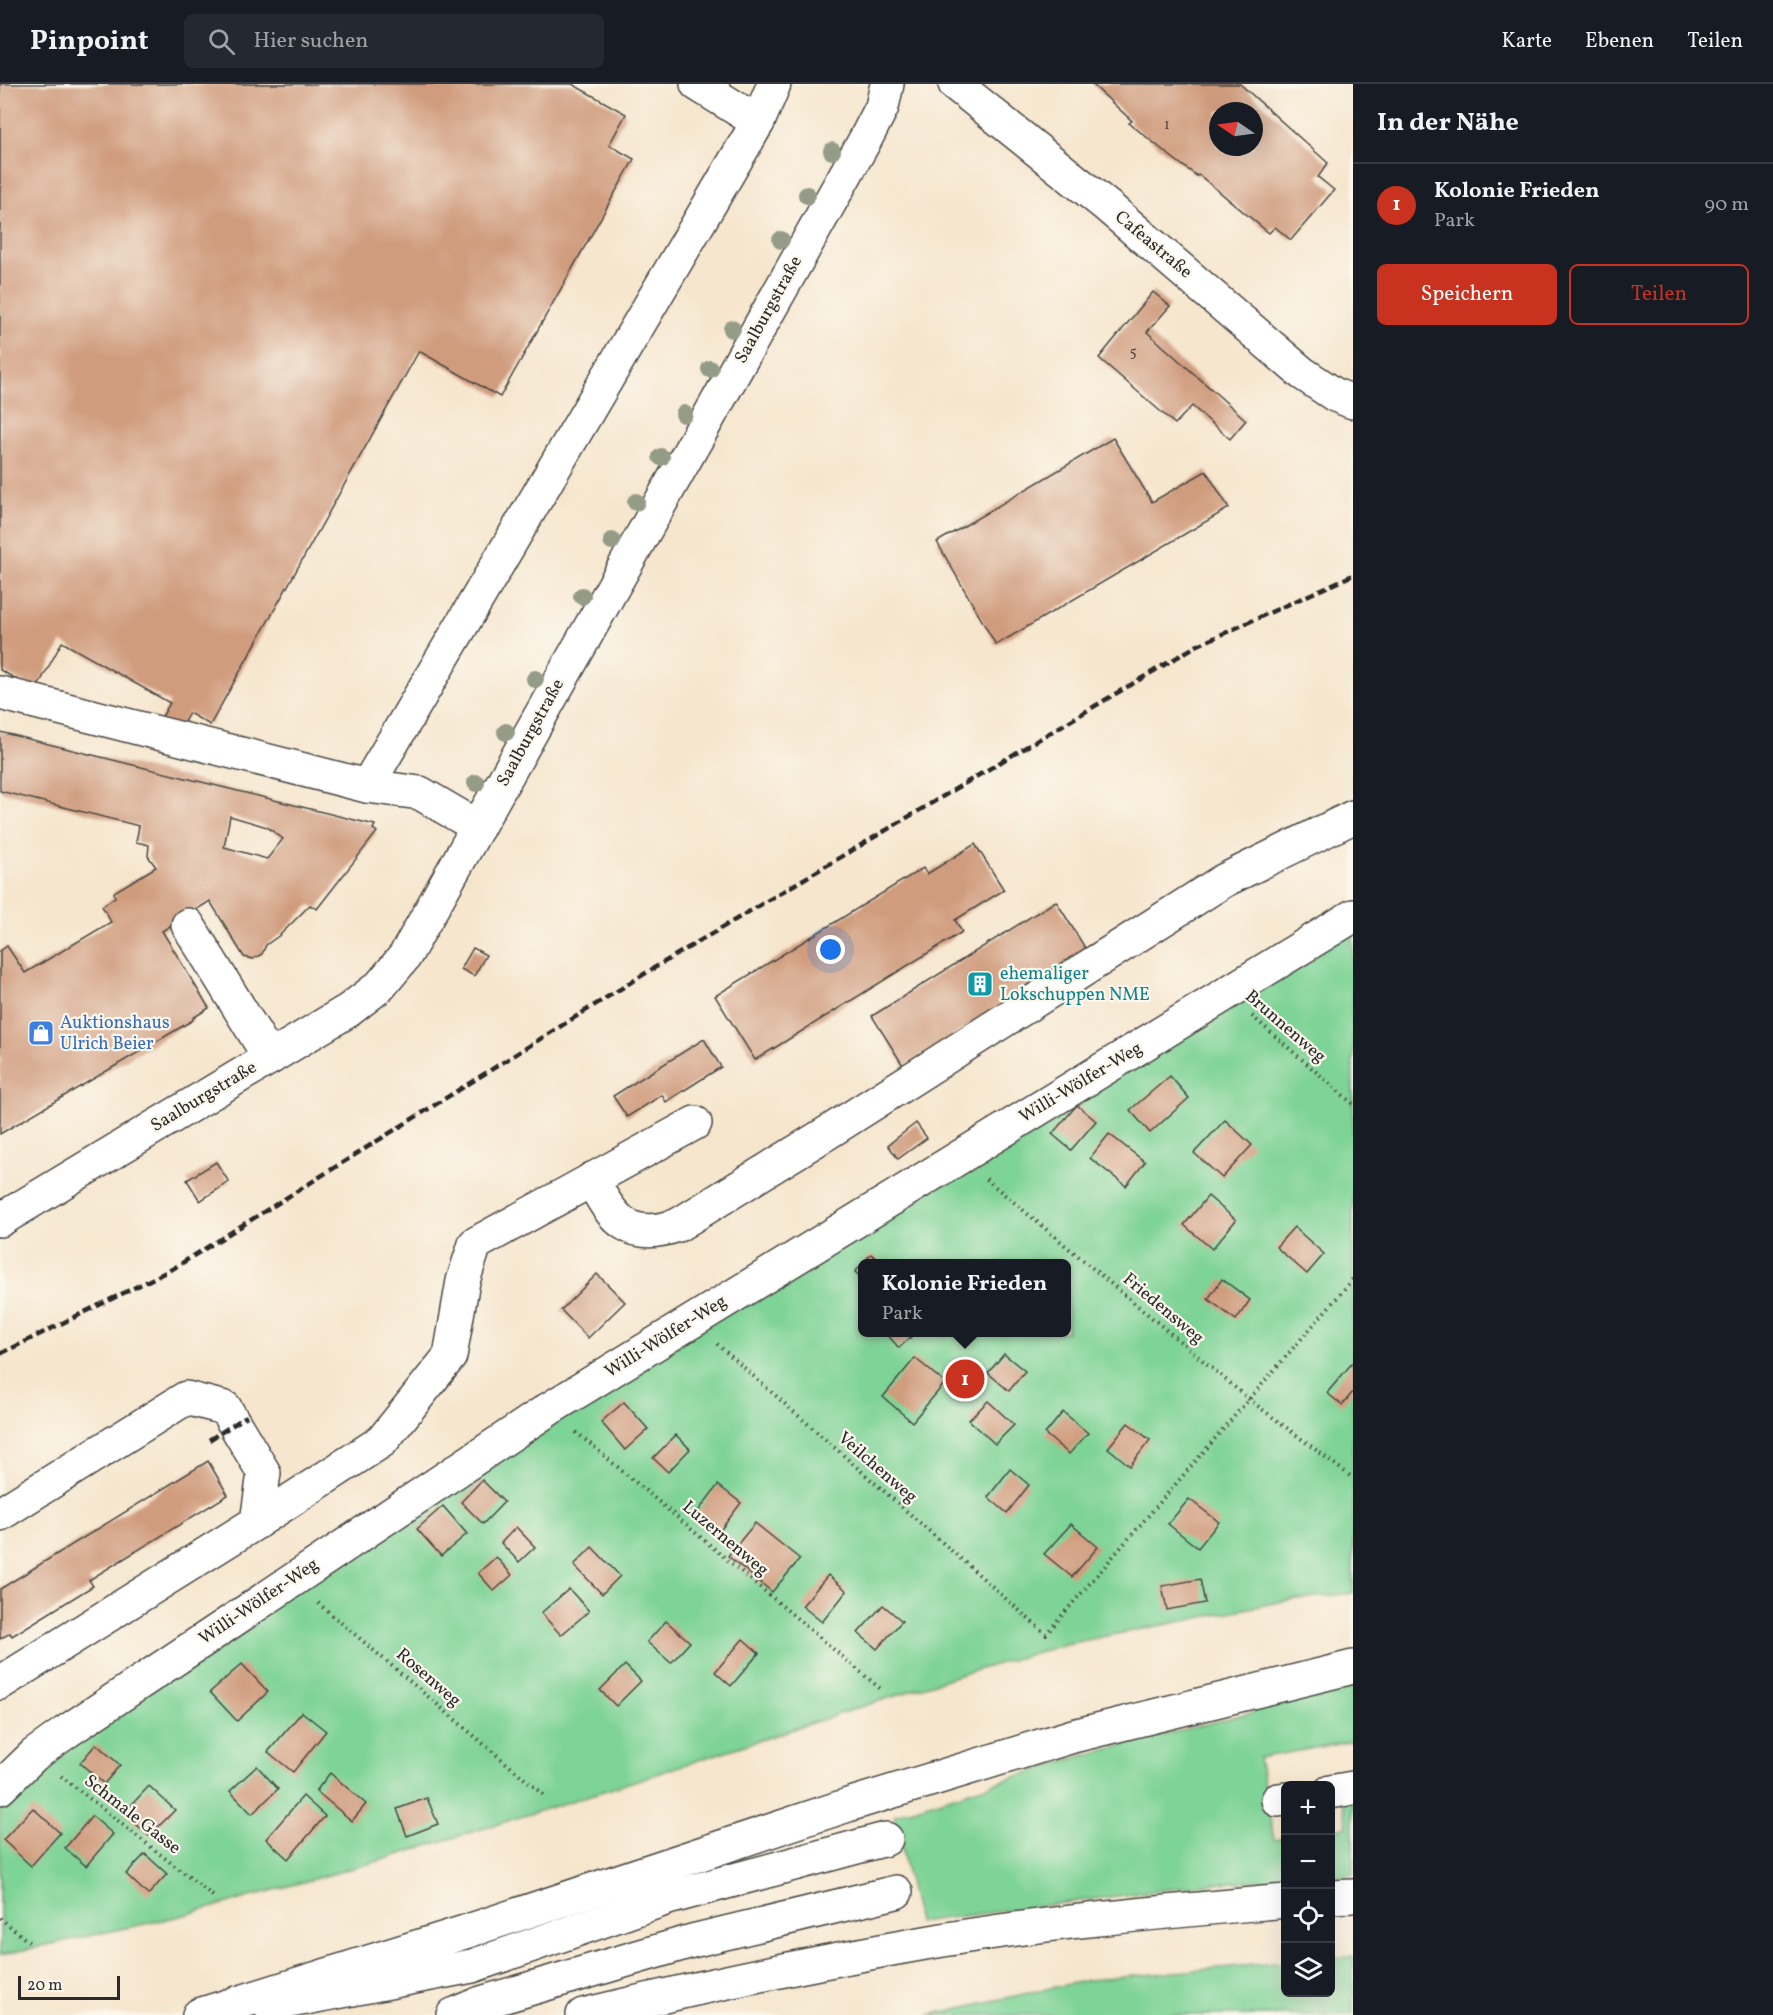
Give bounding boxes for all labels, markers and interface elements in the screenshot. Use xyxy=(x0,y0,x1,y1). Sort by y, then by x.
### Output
search box xyxy=(184,14,604,68)
text: Pinpoint xyxy=(30,22,148,61)
icon: search xyxy=(205,25,238,58)
text: Hier suchen xyxy=(253,26,368,57)
text: Karte xyxy=(1501,27,1552,56)
text: Ebenen xyxy=(1585,27,1654,56)
text: Teilen xyxy=(1687,27,1743,56)
north arrow xyxy=(1209,102,1263,156)
text: In der Nähe xyxy=(1377,105,1519,141)
house number: 1 xyxy=(1164,115,1170,136)
text: Kolonie Frieden xyxy=(1434,176,1600,207)
text: 1 xyxy=(1392,191,1401,219)
text: 90 m xyxy=(1705,191,1749,219)
street label: Cafeastraße xyxy=(1109,205,1197,285)
text: Park xyxy=(1434,207,1475,235)
street label: Saalburgstraße xyxy=(729,252,809,368)
button: Speichern xyxy=(1377,264,1557,325)
button: Teilen xyxy=(1569,264,1749,325)
house number: 5 xyxy=(1129,342,1137,363)
street label: Saalburgstraße xyxy=(491,675,571,791)
your location xyxy=(816,935,845,964)
place label: ehemaliger Lokschuppen NME xyxy=(1000,962,1150,1008)
building icon: ehemaliger Lokschuppen NME xyxy=(965,969,995,999)
street label: Brunnenweg xyxy=(1239,985,1331,1069)
place label: Auktionshaus Ulrich Beier xyxy=(60,1011,170,1057)
shop icon: Auktionshaus Ulrich Beier xyxy=(26,1018,56,1048)
street label: Willi-Wölfer-Weg xyxy=(1015,1036,1147,1130)
street label: Saalburgstraße xyxy=(146,1055,262,1139)
popup xyxy=(858,1259,1071,1337)
street label: Friedensweg xyxy=(1117,1268,1209,1350)
text: Kolonie Frieden xyxy=(882,1269,1047,1300)
street label: Willi-Wölfer-Weg xyxy=(600,1289,732,1385)
text: Park xyxy=(882,1300,923,1328)
pin: 1 xyxy=(946,1356,984,1402)
street label: Veilchenweg xyxy=(832,1426,922,1510)
street label: Luzernenweg xyxy=(676,1495,774,1583)
street label: Willi-Wölfer-Weg xyxy=(194,1553,324,1651)
street label: Rosenweg xyxy=(390,1643,466,1713)
street label: Schmale Gasse xyxy=(78,1769,186,1861)
map controls xyxy=(1281,1781,1335,1997)
button: + xyxy=(1281,1781,1335,1835)
button: − xyxy=(1281,1835,1335,1889)
button: locate xyxy=(1281,1889,1335,1943)
button: layers xyxy=(1281,1943,1335,1997)
scale bar xyxy=(18,1973,120,2000)
text: 20 m xyxy=(27,1975,62,1997)

